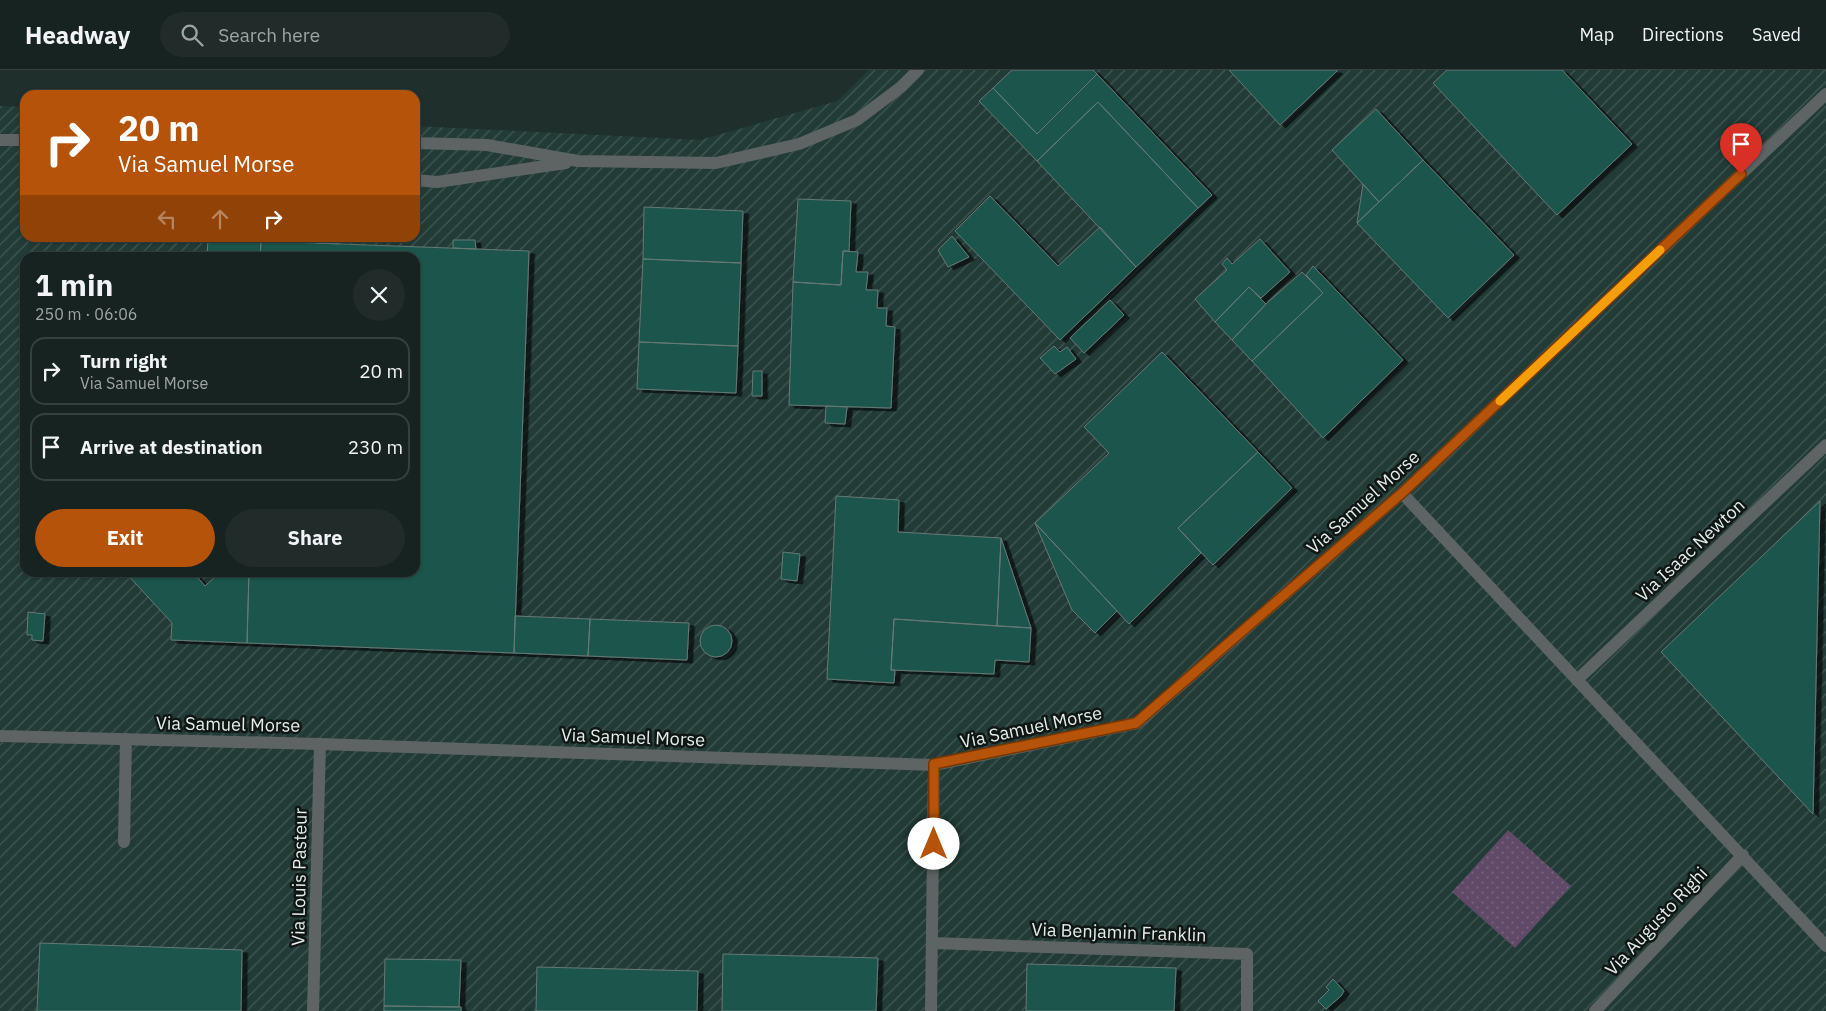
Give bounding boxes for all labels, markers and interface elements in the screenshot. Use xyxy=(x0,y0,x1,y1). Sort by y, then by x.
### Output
search box xyxy=(160,12,510,57)
text: Headway xyxy=(25,19,130,51)
icon: search xyxy=(178,21,206,49)
text: Search here xyxy=(218,23,320,47)
text: Map xyxy=(1579,23,1614,46)
text: Directions xyxy=(1642,23,1724,46)
text: Saved xyxy=(1752,23,1801,46)
text: 20 m xyxy=(118,105,200,151)
icon: right xyxy=(35,110,100,175)
pin xyxy=(1720,123,1762,174)
icon: arrive xyxy=(1727,130,1755,158)
text: Via Samuel Morse xyxy=(118,149,294,178)
icon: left xyxy=(153,205,181,233)
icon: ahead xyxy=(206,205,234,233)
icon: right xyxy=(259,205,287,233)
text: 1 min xyxy=(35,265,113,304)
button: close xyxy=(353,269,405,321)
text: 250 m · 06:06 xyxy=(35,304,137,324)
text: Turn right xyxy=(80,349,167,373)
icon: right xyxy=(37,357,65,385)
text: 20 m xyxy=(359,359,403,383)
text: Via Samuel Morse xyxy=(80,373,208,393)
icon: arrive xyxy=(37,433,65,461)
text: Arrive at destination xyxy=(80,435,263,459)
text: 230 m xyxy=(348,435,403,459)
street label: Via Samuel Morse xyxy=(1302,445,1424,559)
street label: Via Isaac Newton xyxy=(1631,494,1749,606)
button: Exit xyxy=(35,509,215,567)
button: Share xyxy=(225,509,405,567)
street label: Via Samuel Morse xyxy=(958,701,1104,753)
street label: Via Samuel Morse xyxy=(156,711,300,737)
street label: Via Samuel Morse xyxy=(560,723,706,751)
street label: Via Louis Pasteur xyxy=(286,807,312,946)
position arrow xyxy=(907,817,959,869)
street label: Via Augusto Righi xyxy=(1600,862,1712,980)
street label: Via Benjamin Franklin xyxy=(1031,917,1207,947)

